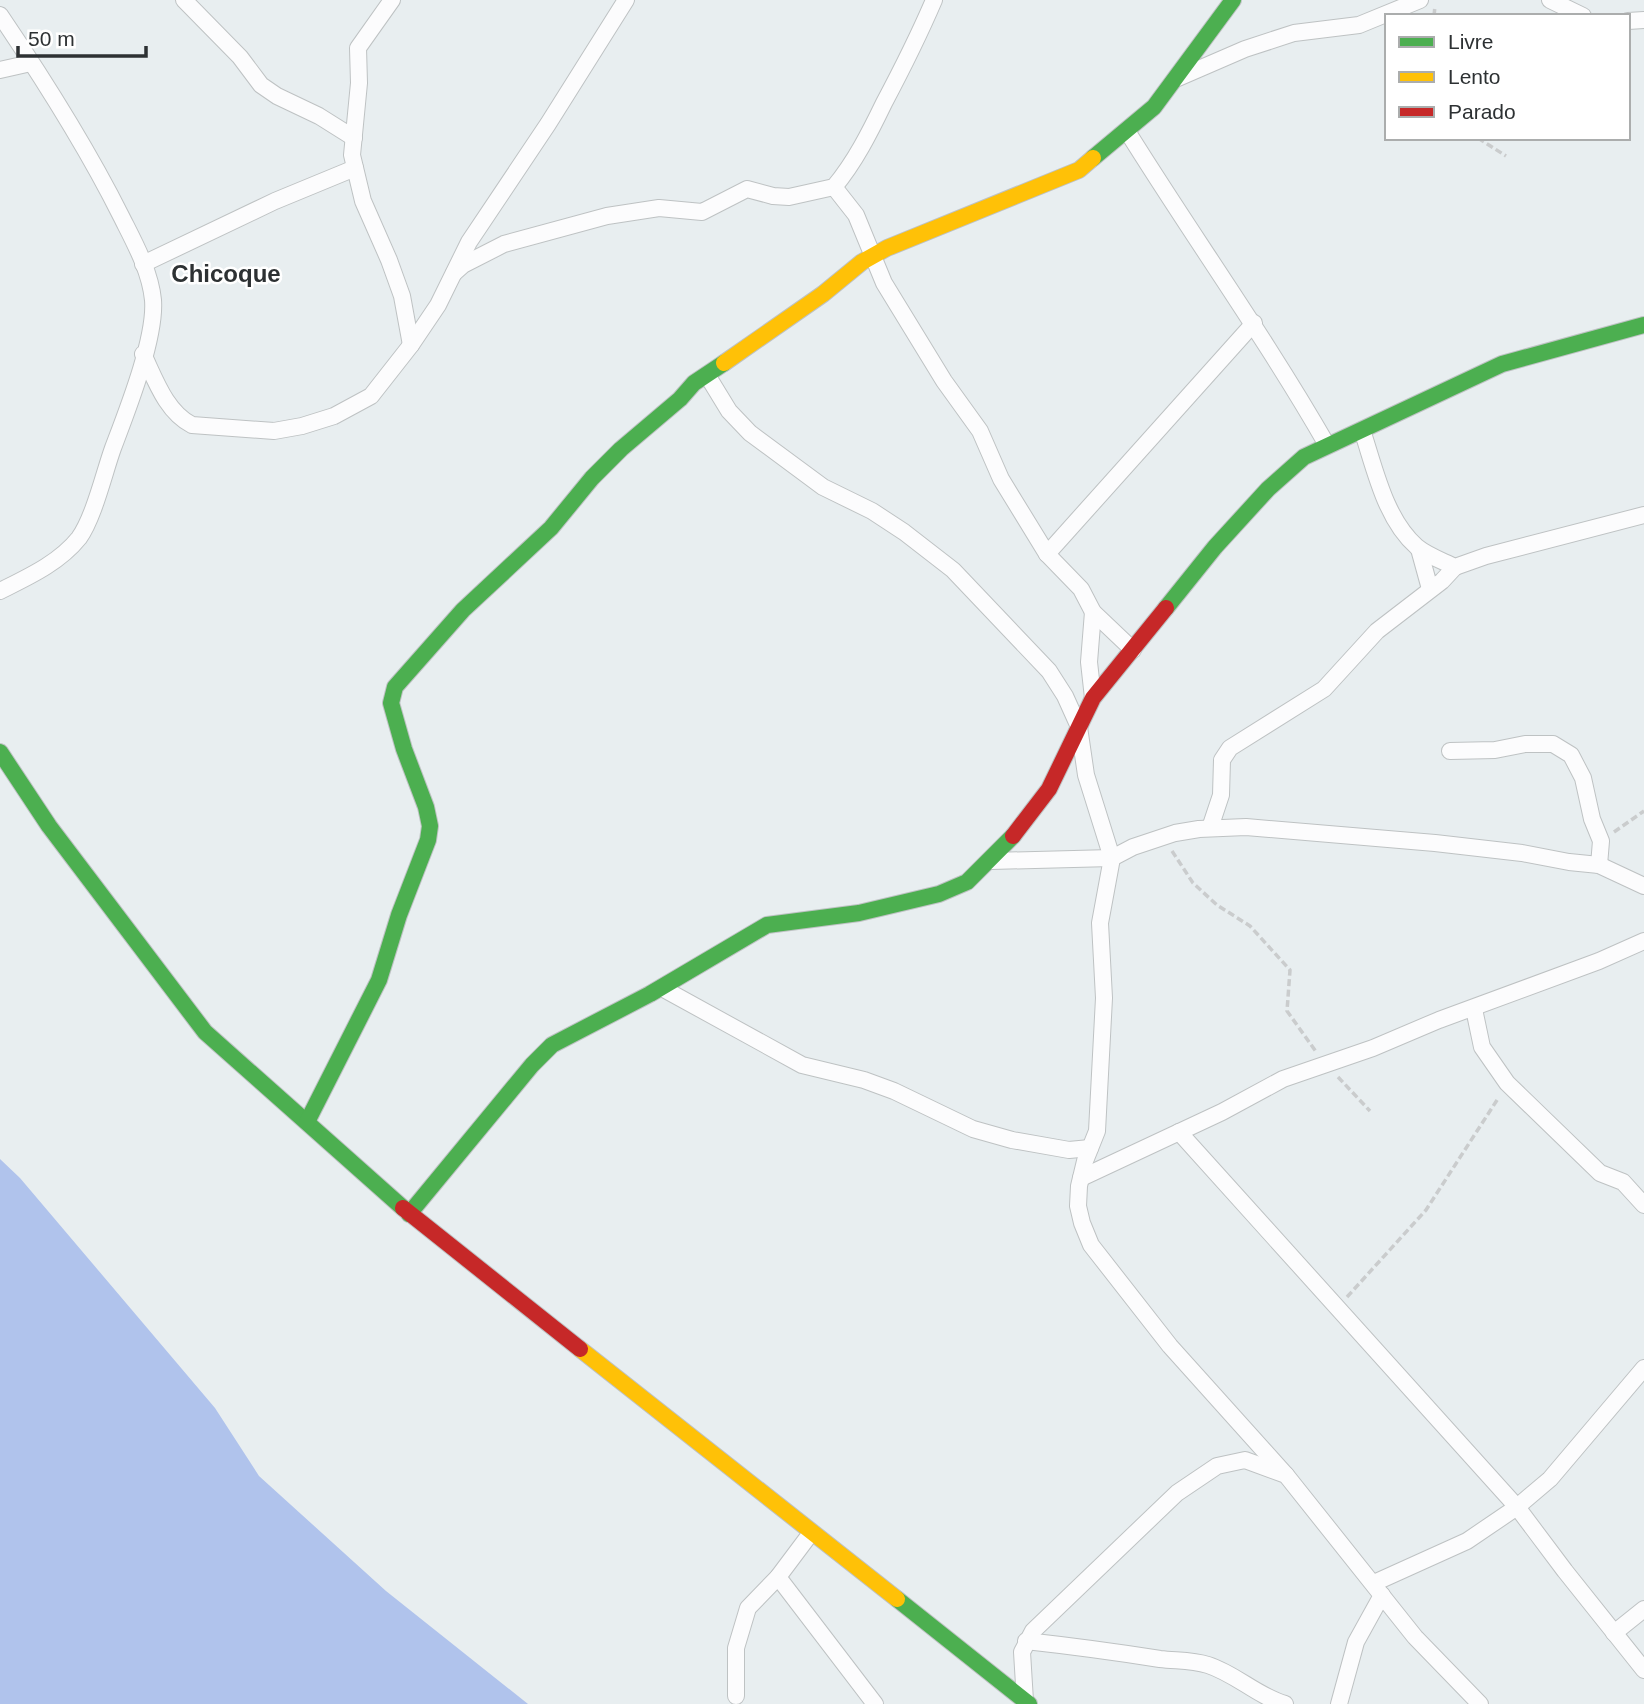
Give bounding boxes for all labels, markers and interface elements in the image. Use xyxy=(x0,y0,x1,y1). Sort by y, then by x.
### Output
scale bar xyxy=(18,14,145,58)
legend xyxy=(1385,14,1630,140)
text: 50 m xyxy=(28,27,75,50)
text: Livre xyxy=(1448,30,1494,53)
text: Lento xyxy=(1448,65,1501,88)
text: Parado xyxy=(1448,100,1516,123)
district label: Chicoque xyxy=(171,260,281,287)

